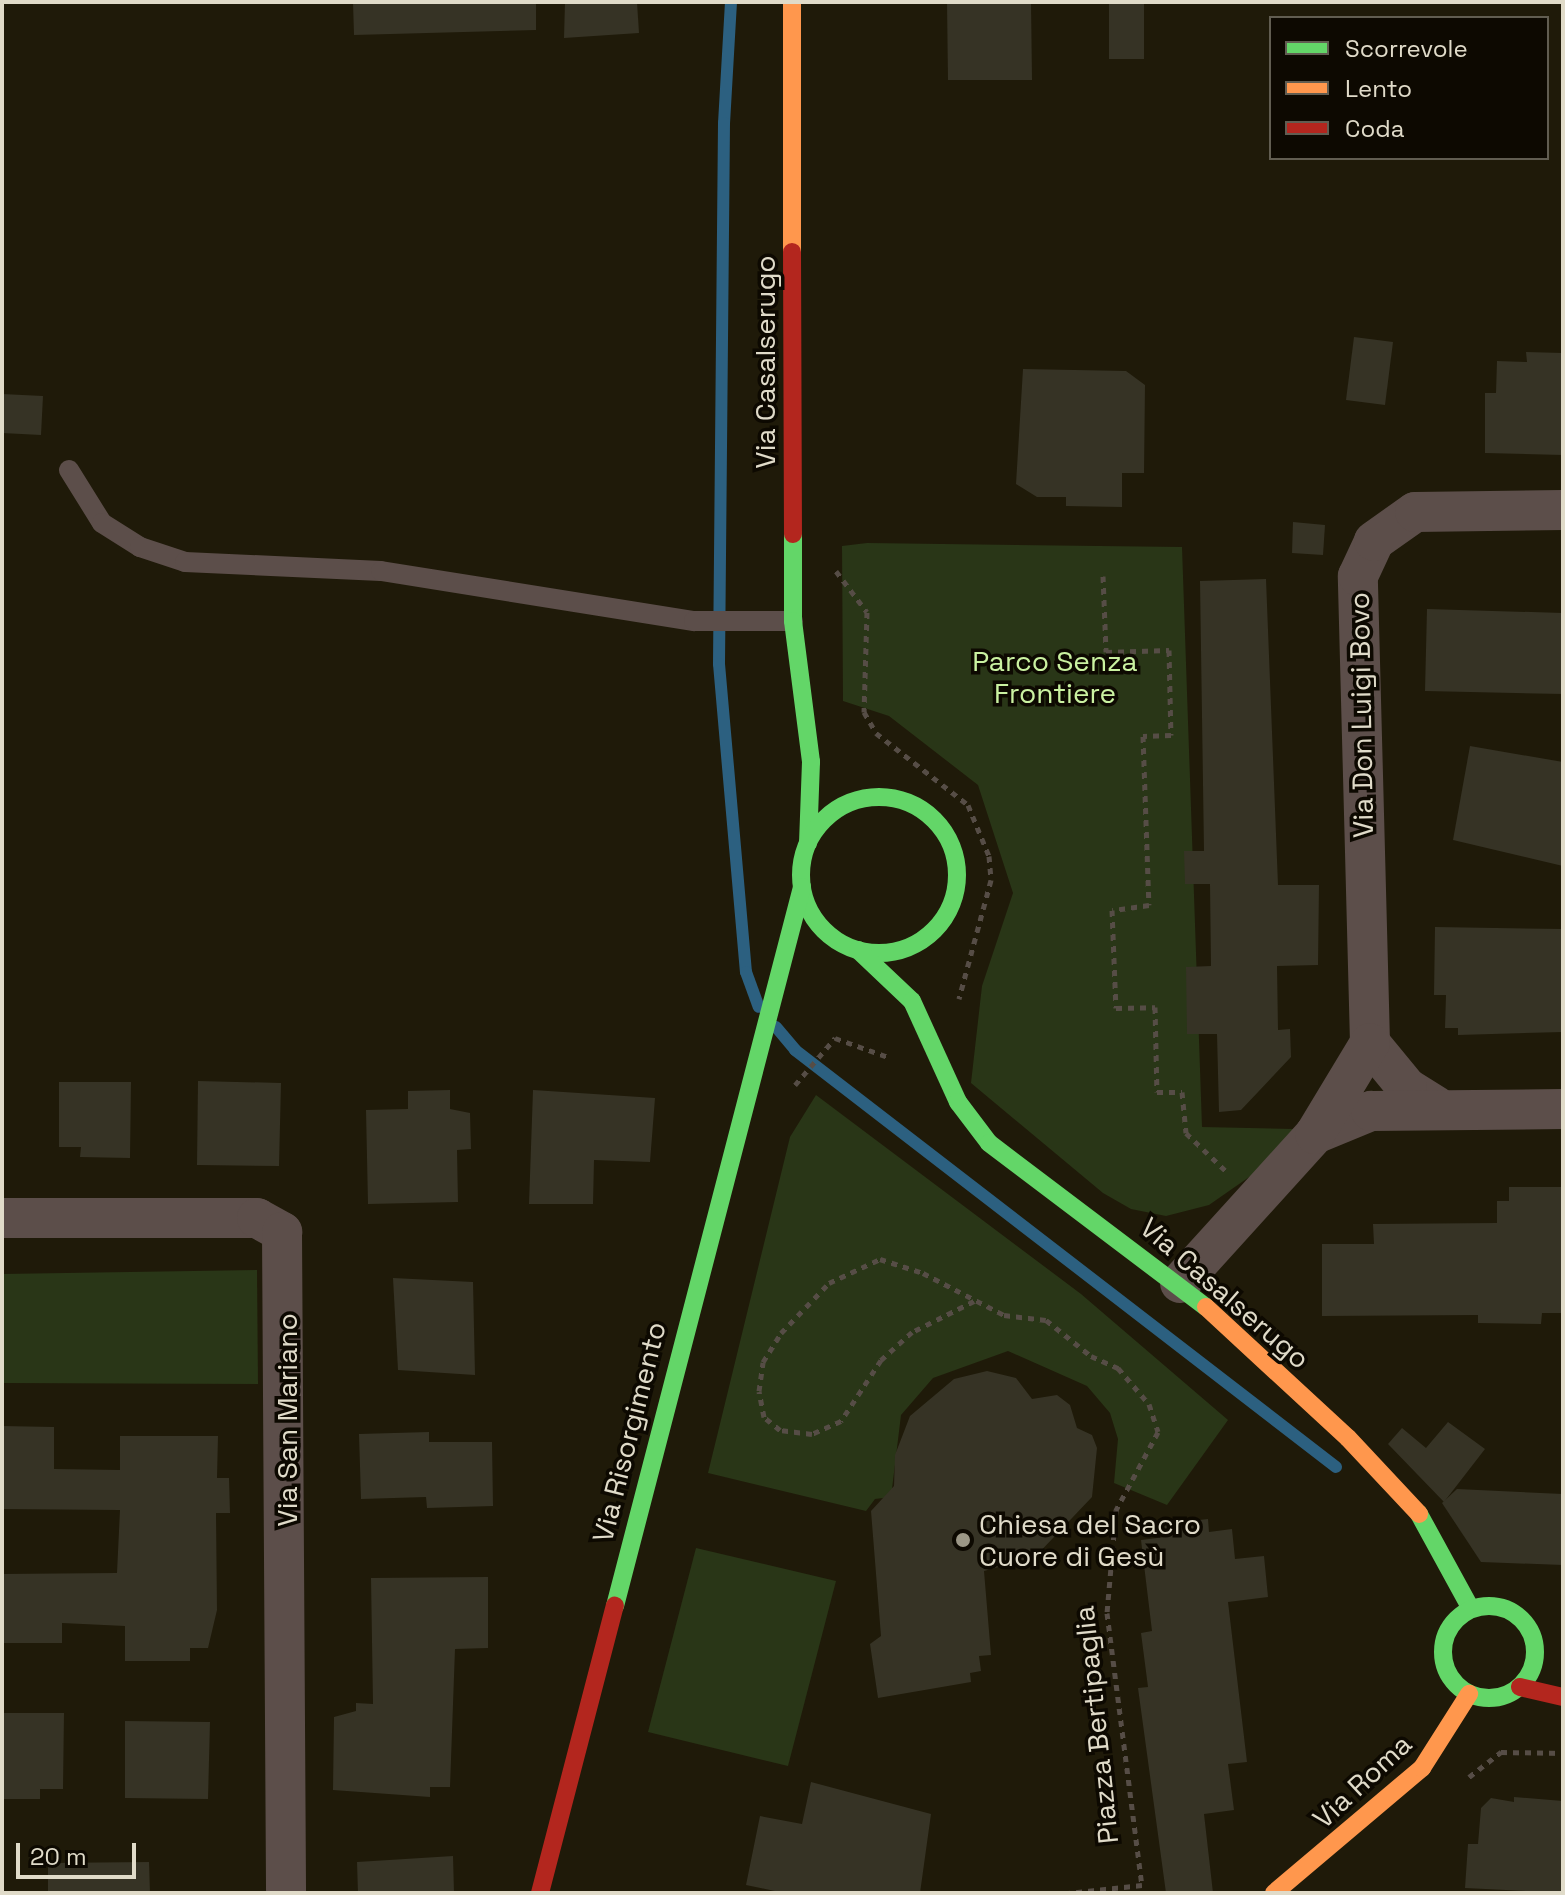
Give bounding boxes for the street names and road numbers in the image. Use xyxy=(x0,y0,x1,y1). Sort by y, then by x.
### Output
street label: Via Casalserugo xyxy=(748,255,782,469)
street label: Via Don Luigi Bovo xyxy=(1342,592,1380,838)
street label: Via Casalserugo xyxy=(1133,1210,1317,1376)
street label: Via San Mariano xyxy=(270,1313,304,1527)
street label: Via Risorgimento xyxy=(585,1318,673,1546)
street label: Piazza Bertipaglia xyxy=(1067,1604,1125,1846)
street label: Via Roma xyxy=(1306,1727,1418,1835)

